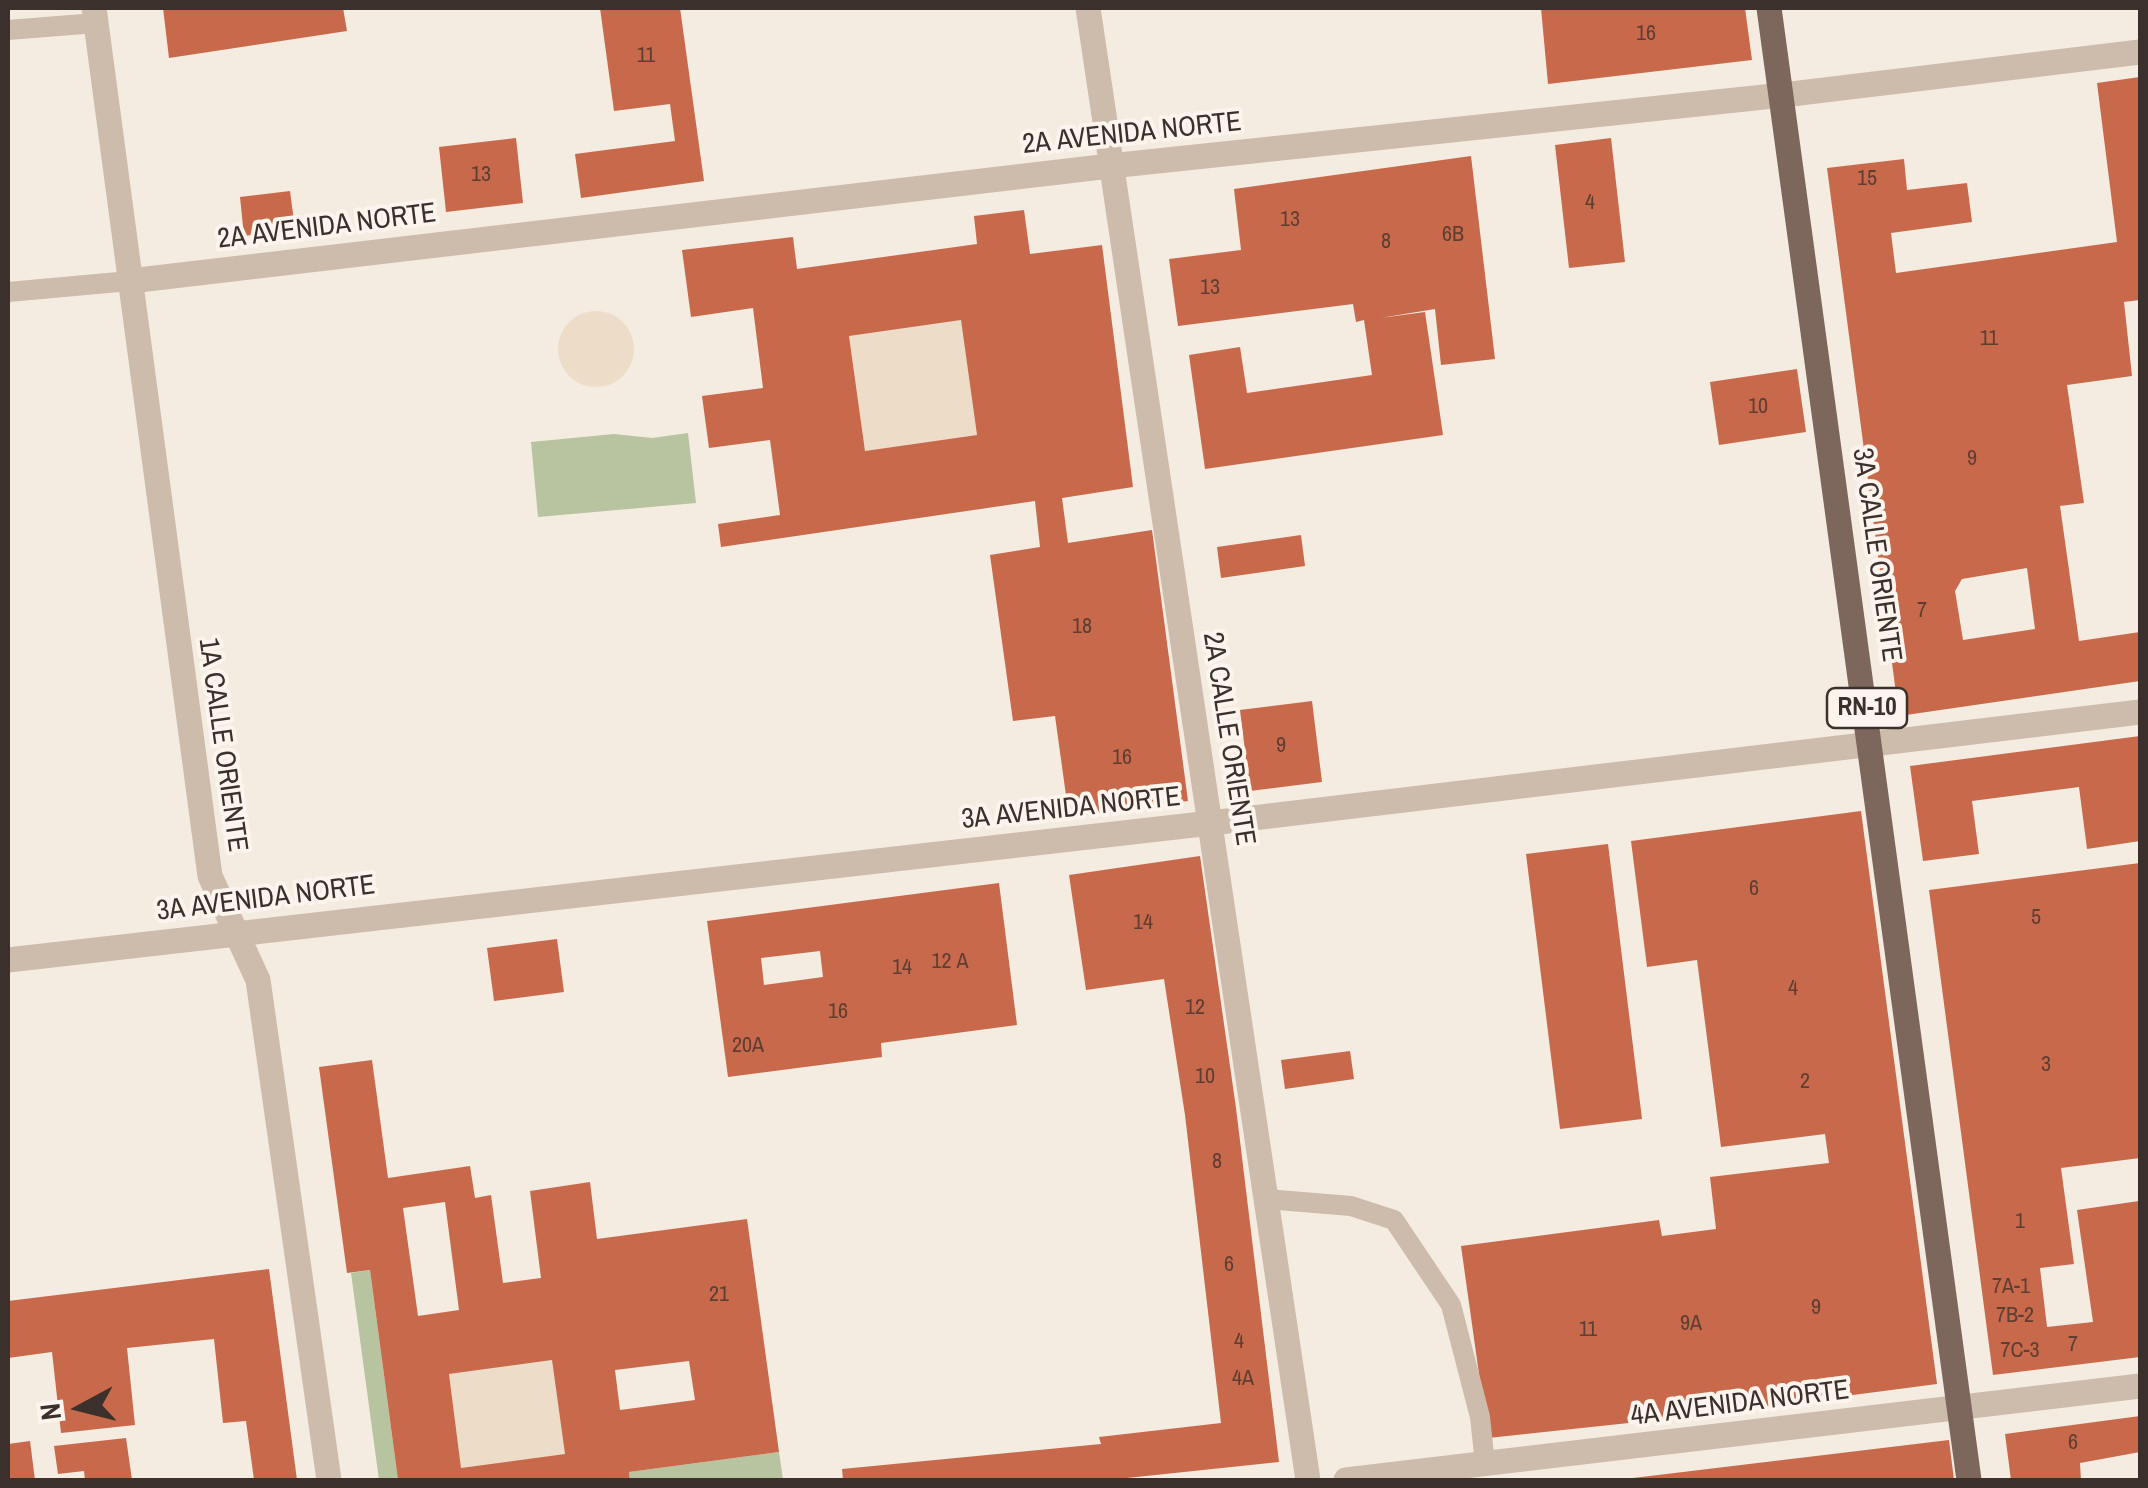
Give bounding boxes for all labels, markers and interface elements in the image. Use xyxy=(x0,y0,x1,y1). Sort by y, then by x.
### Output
house number: 16 xyxy=(1636,21,1656,47)
house number: 11 xyxy=(637,43,655,69)
street label: 2A AVENIDA NORTE xyxy=(1021,106,1243,162)
house number: 13 xyxy=(471,162,491,188)
house number: 15 xyxy=(1857,166,1877,192)
house number: 4 xyxy=(1585,190,1595,216)
street label: 2A AVENIDA NORTE xyxy=(216,197,438,257)
house number: 13 xyxy=(1280,207,1300,233)
house number: 6B xyxy=(1442,222,1464,248)
house number: 8 xyxy=(1381,229,1391,255)
house number: 13 xyxy=(1200,275,1220,301)
house number: 11 xyxy=(1980,326,1998,352)
house number: 10 xyxy=(1748,394,1768,420)
street label: 3A CALLE ORIENTE xyxy=(1844,446,1908,664)
house number: 9 xyxy=(1967,446,1977,472)
house number: 7 xyxy=(1917,598,1927,624)
house number: 18 xyxy=(1072,614,1092,640)
street label: 2A CALLE ORIENTE xyxy=(1195,630,1261,848)
street label: 1A CALLE ORIENTE xyxy=(190,636,254,854)
road number: RN-10 xyxy=(1827,688,1907,728)
house number: 9 xyxy=(1276,733,1286,759)
house number: 16 xyxy=(1112,745,1132,771)
street label: 3A AVENIDA NORTE xyxy=(960,781,1182,837)
street label: 3A AVENIDA NORTE xyxy=(155,869,377,929)
house number: 6 xyxy=(1749,876,1759,902)
house number: 5 xyxy=(2031,905,2041,931)
house number: 14 xyxy=(1133,910,1153,936)
house number: 12 A xyxy=(931,949,969,975)
house number: 14 xyxy=(892,955,912,981)
house number: 4 xyxy=(1788,976,1798,1002)
house number: 12 xyxy=(1185,995,1205,1021)
house number: 16 xyxy=(828,999,848,1025)
house number: 20A xyxy=(732,1033,764,1059)
house number: 3 xyxy=(2041,1052,2051,1078)
house number: 10 xyxy=(1195,1064,1215,1090)
house number: 2 xyxy=(1800,1069,1810,1095)
house number: 8 xyxy=(1212,1149,1222,1175)
house number: 1 xyxy=(2015,1209,2025,1235)
house number: 6 xyxy=(1224,1252,1234,1278)
house number: 7A-1 xyxy=(1992,1274,2030,1300)
house number: 21 xyxy=(709,1282,729,1308)
house number: 9 xyxy=(1811,1295,1821,1321)
house number: 7B-2 xyxy=(1996,1303,2034,1329)
house number: 9A xyxy=(1680,1311,1702,1337)
house number: 11 xyxy=(1579,1317,1597,1343)
house number: 4 xyxy=(1234,1329,1244,1355)
house number: 7 xyxy=(2068,1332,2078,1358)
house number: 7C-3 xyxy=(2000,1338,2040,1364)
north arrow xyxy=(30,1358,130,1458)
house number: 4A xyxy=(1232,1366,1254,1392)
street label: 4A AVENIDA NORTE xyxy=(1629,1374,1851,1434)
text: N xyxy=(30,1401,70,1422)
house number: 6 xyxy=(2068,1430,2078,1456)

